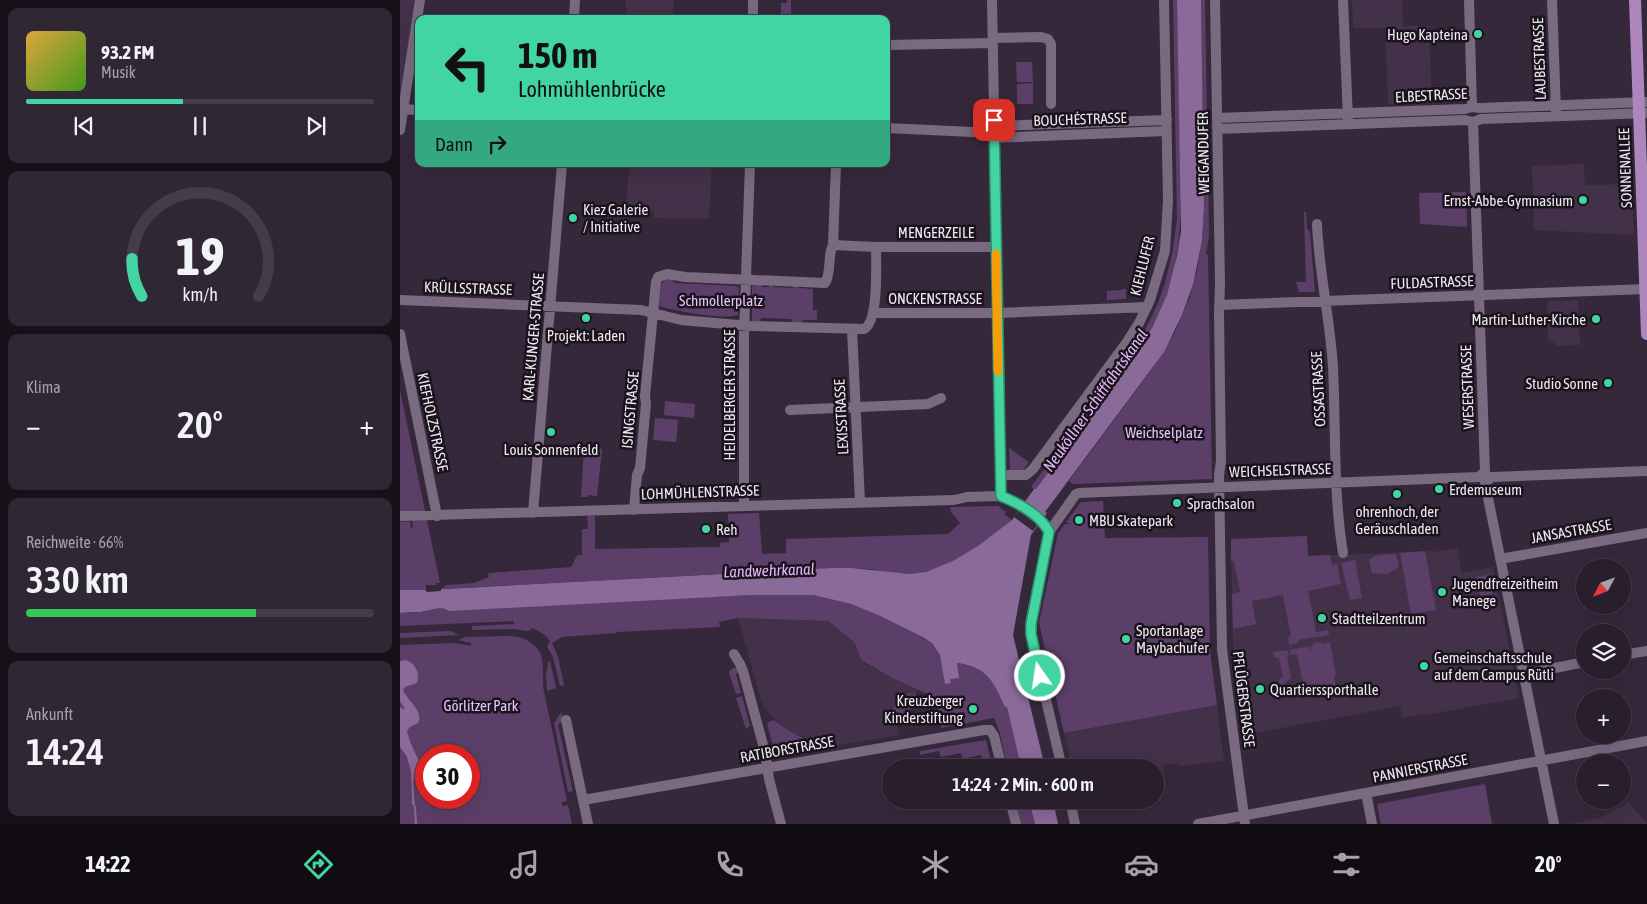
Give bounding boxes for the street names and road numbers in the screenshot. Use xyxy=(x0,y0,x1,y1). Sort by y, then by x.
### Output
street label: LAUBESTRASSE xyxy=(1529,17,1549,100)
street label: ELBESTRASSE xyxy=(1394,85,1468,105)
street label: BOUCHÉSTRASSE xyxy=(1033,109,1128,129)
street label: WEIGANDUFER xyxy=(1194,111,1212,194)
street label: SONNENALLEE xyxy=(1615,127,1635,208)
street label: MENGERZEILE xyxy=(898,224,975,241)
street label: KIEHLUFER xyxy=(1126,234,1158,298)
street label: KARL-KUNGER-STRASSE xyxy=(519,272,547,402)
street label: FULDASTRASSE xyxy=(1390,272,1474,292)
street label: KRÜLLSSTRASSE xyxy=(424,278,513,298)
street label: ONCKENSTRASSE xyxy=(888,290,982,307)
street label: HEIDELBERGER STRASSE xyxy=(721,329,738,461)
street label: WESERSTRASSE xyxy=(1457,344,1477,429)
street label: OSSASTRASSE xyxy=(1308,350,1328,427)
street label: ISINGSTRASSE xyxy=(618,370,642,449)
street label: KIEFHOLZSTRASSE xyxy=(414,371,452,473)
street label: LEXISSTRASSE xyxy=(830,378,851,455)
street label: WEICHSELSTRASSE xyxy=(1229,460,1332,480)
street label: LOHMÜHLENSTRASSE xyxy=(641,481,760,503)
street label: JANSASTRASSE xyxy=(1529,515,1613,546)
street label: PFLÜGERSTRASSE xyxy=(1230,650,1258,749)
street label: RATIBORSTRASSE xyxy=(739,732,836,766)
street label: PANNIERSTRASSE xyxy=(1371,750,1469,786)

